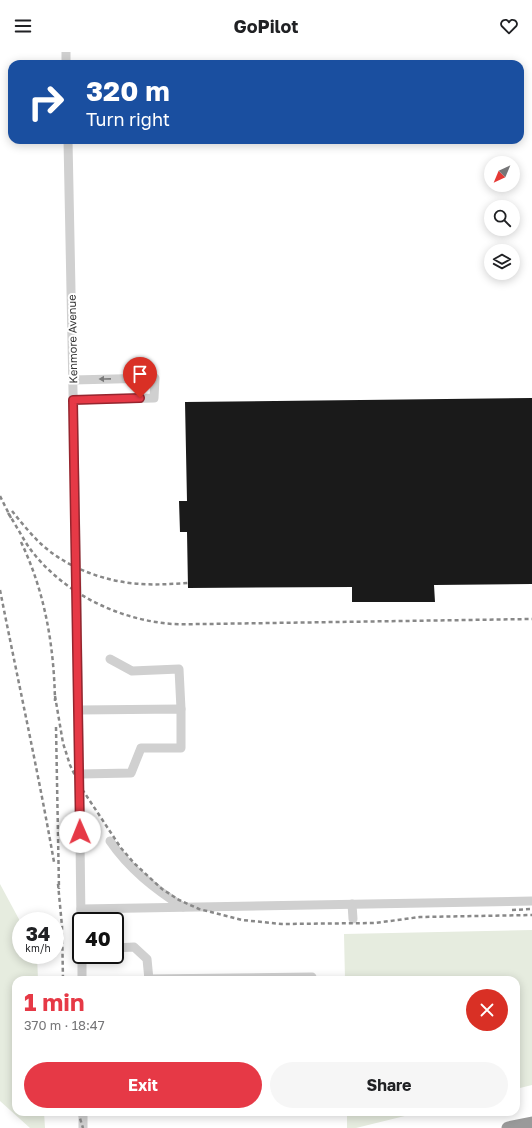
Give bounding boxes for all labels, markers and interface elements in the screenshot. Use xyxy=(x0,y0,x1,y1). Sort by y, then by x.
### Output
icon: menu xyxy=(12,15,34,37)
text: GoPilot xyxy=(234,15,298,37)
icon: heart xyxy=(498,15,520,37)
text: 320 m xyxy=(86,74,170,107)
icon: right xyxy=(20,76,72,128)
text: Turn right xyxy=(86,108,170,130)
north arrow xyxy=(484,156,520,192)
map controls xyxy=(484,156,520,280)
button: search xyxy=(484,200,520,236)
button: layers xyxy=(484,244,520,280)
street label: Kenmore Avenue xyxy=(65,294,79,384)
pin xyxy=(123,357,157,398)
icon: arrive xyxy=(129,363,151,385)
one-way arrow xyxy=(99,376,111,383)
position arrow xyxy=(59,811,101,853)
speed limit sign: 40 xyxy=(72,912,124,964)
text: 34 xyxy=(26,921,50,945)
text: km/h xyxy=(25,942,51,954)
text: 1 min xyxy=(24,987,84,1016)
button: close xyxy=(466,989,508,1031)
text: 370 m · 18:47 xyxy=(24,1017,105,1033)
button: Exit xyxy=(24,1062,262,1108)
button: Share xyxy=(270,1062,508,1108)

